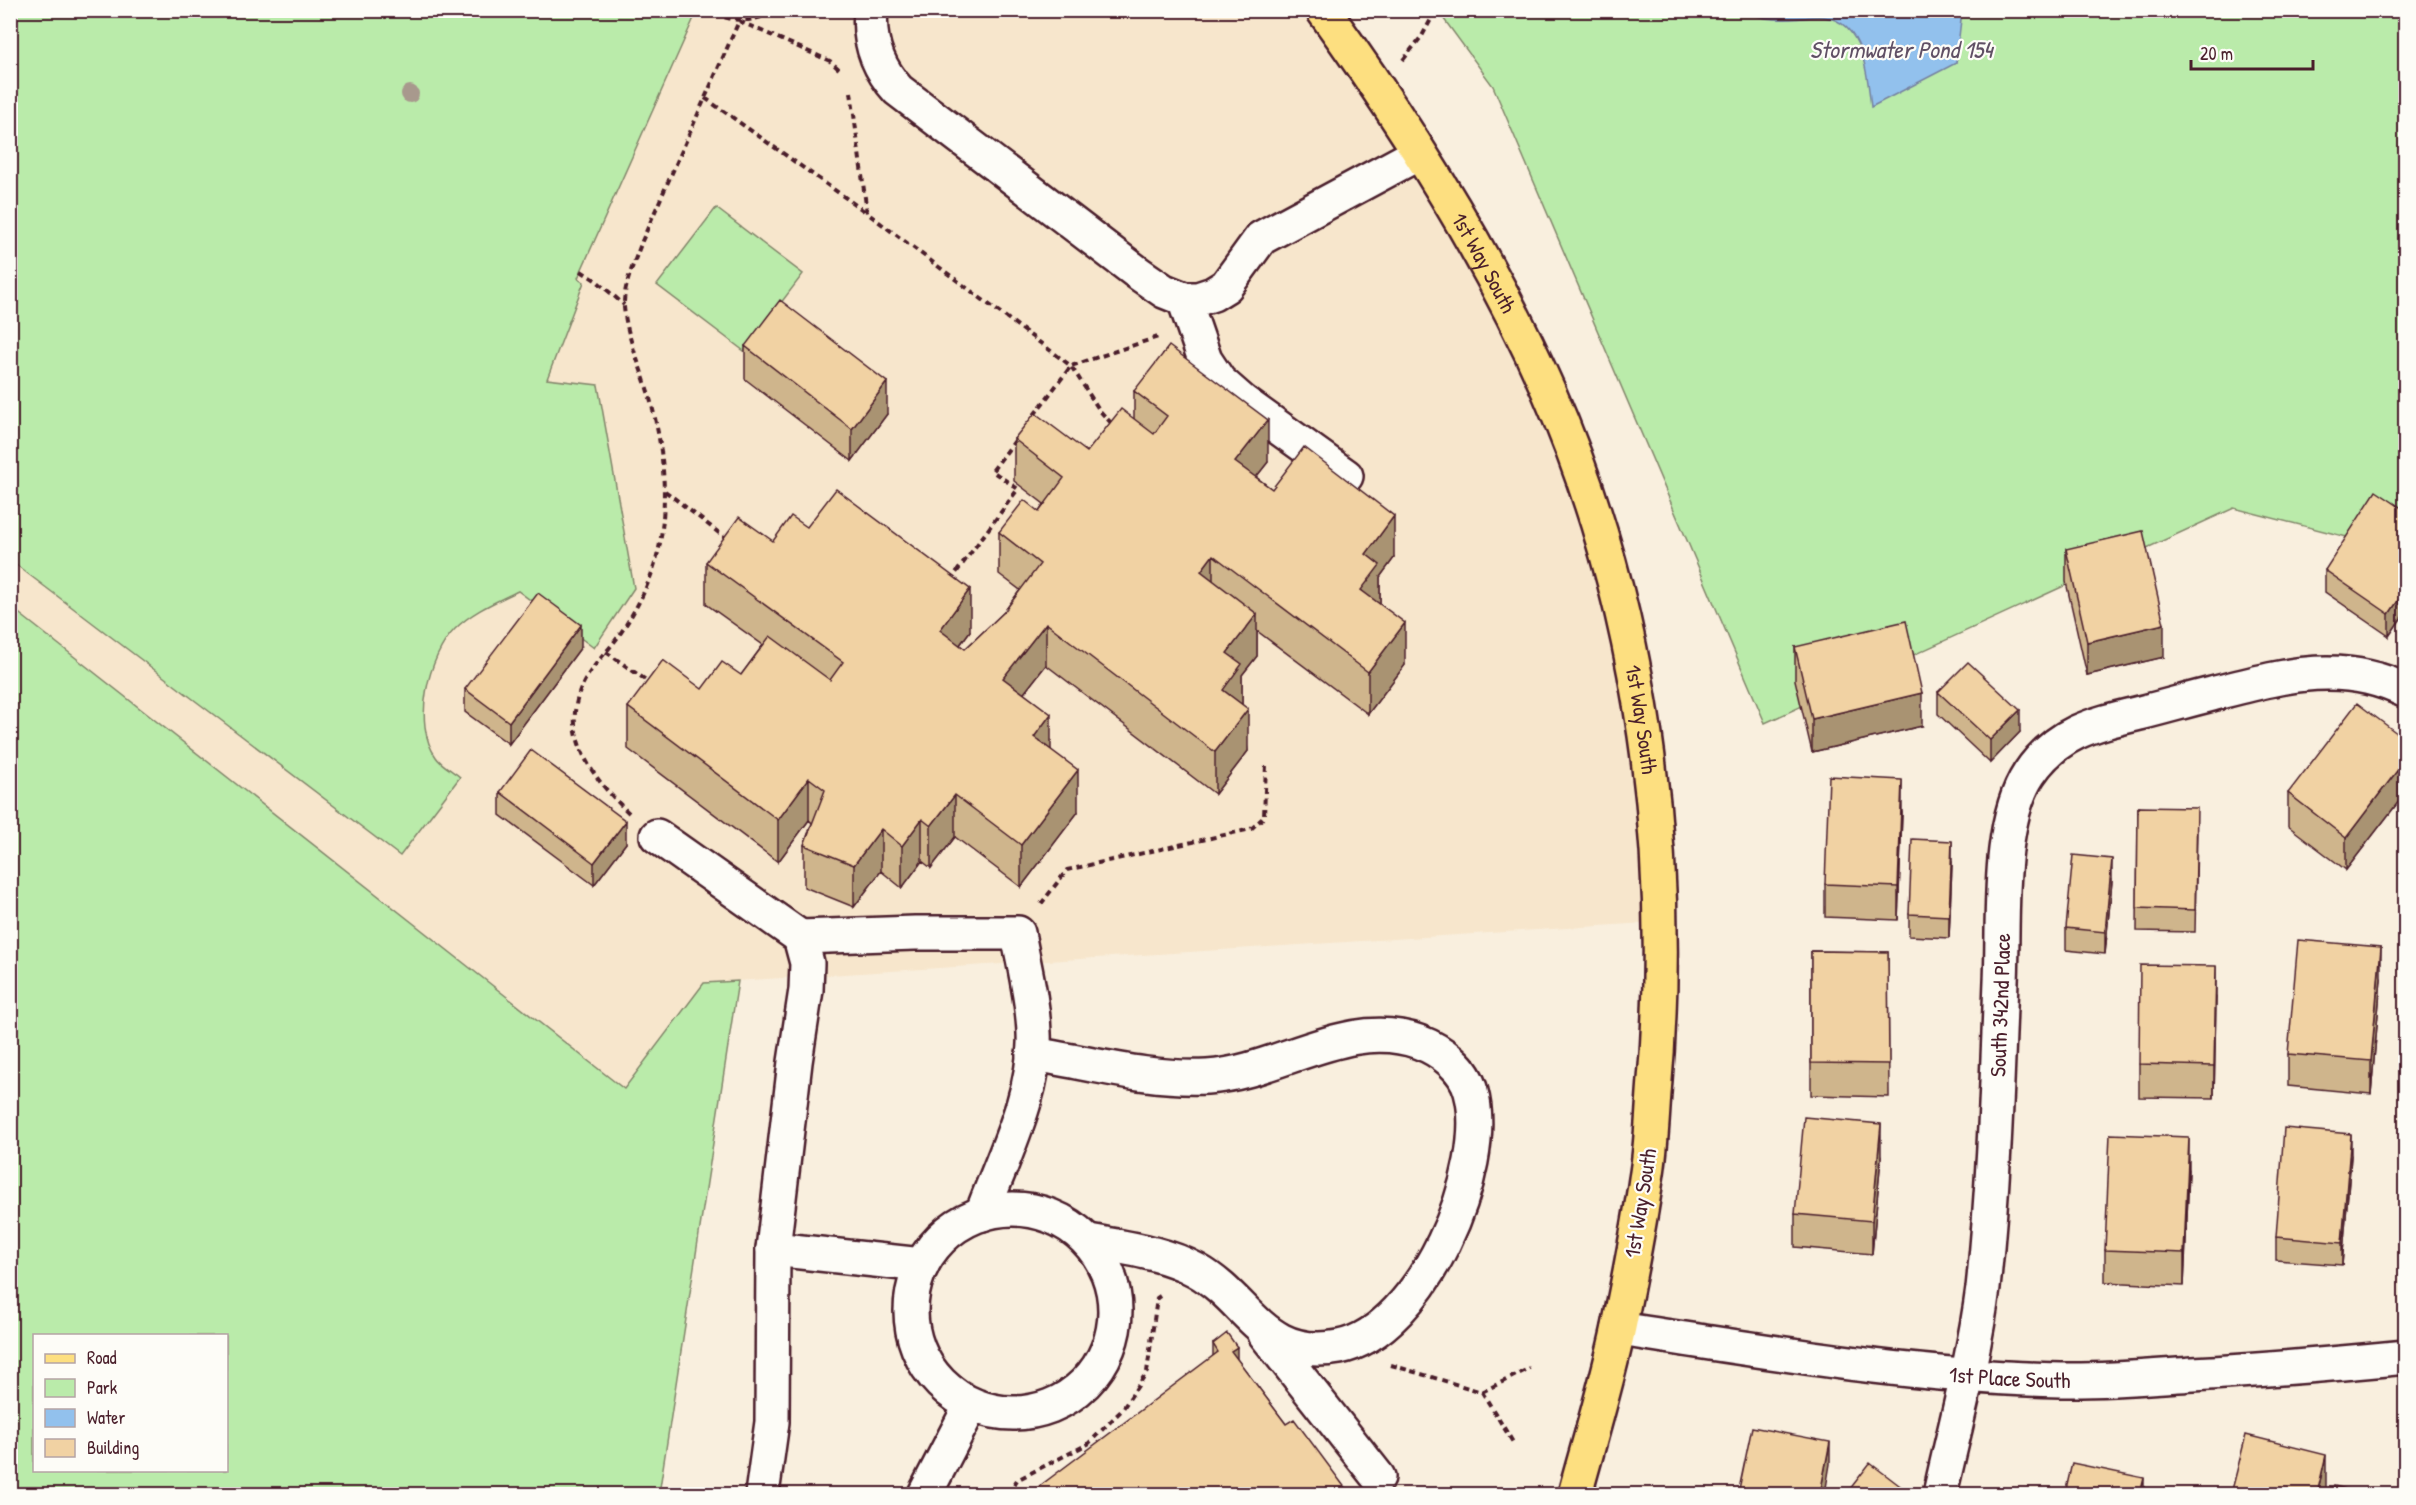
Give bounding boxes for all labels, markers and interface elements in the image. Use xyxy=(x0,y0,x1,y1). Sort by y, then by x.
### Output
water label: Stormwater Pond 154 xyxy=(1810,33,1994,65)
scale bar xyxy=(2191,33,2312,71)
text: 20 m xyxy=(2200,41,2233,66)
street label: 1st Way South xyxy=(1445,207,1524,318)
street label: 1st Way South xyxy=(1618,662,1665,776)
street label: South 342nd Place xyxy=(1982,933,2017,1078)
street label: 1st Way South xyxy=(1617,1146,1663,1260)
legend xyxy=(33,1334,228,1472)
text: Road xyxy=(87,1345,117,1370)
street label: 1st Place South xyxy=(1948,1359,2071,1395)
text: Park xyxy=(87,1375,118,1400)
text: Water xyxy=(87,1405,125,1430)
text: Building xyxy=(87,1435,139,1460)

